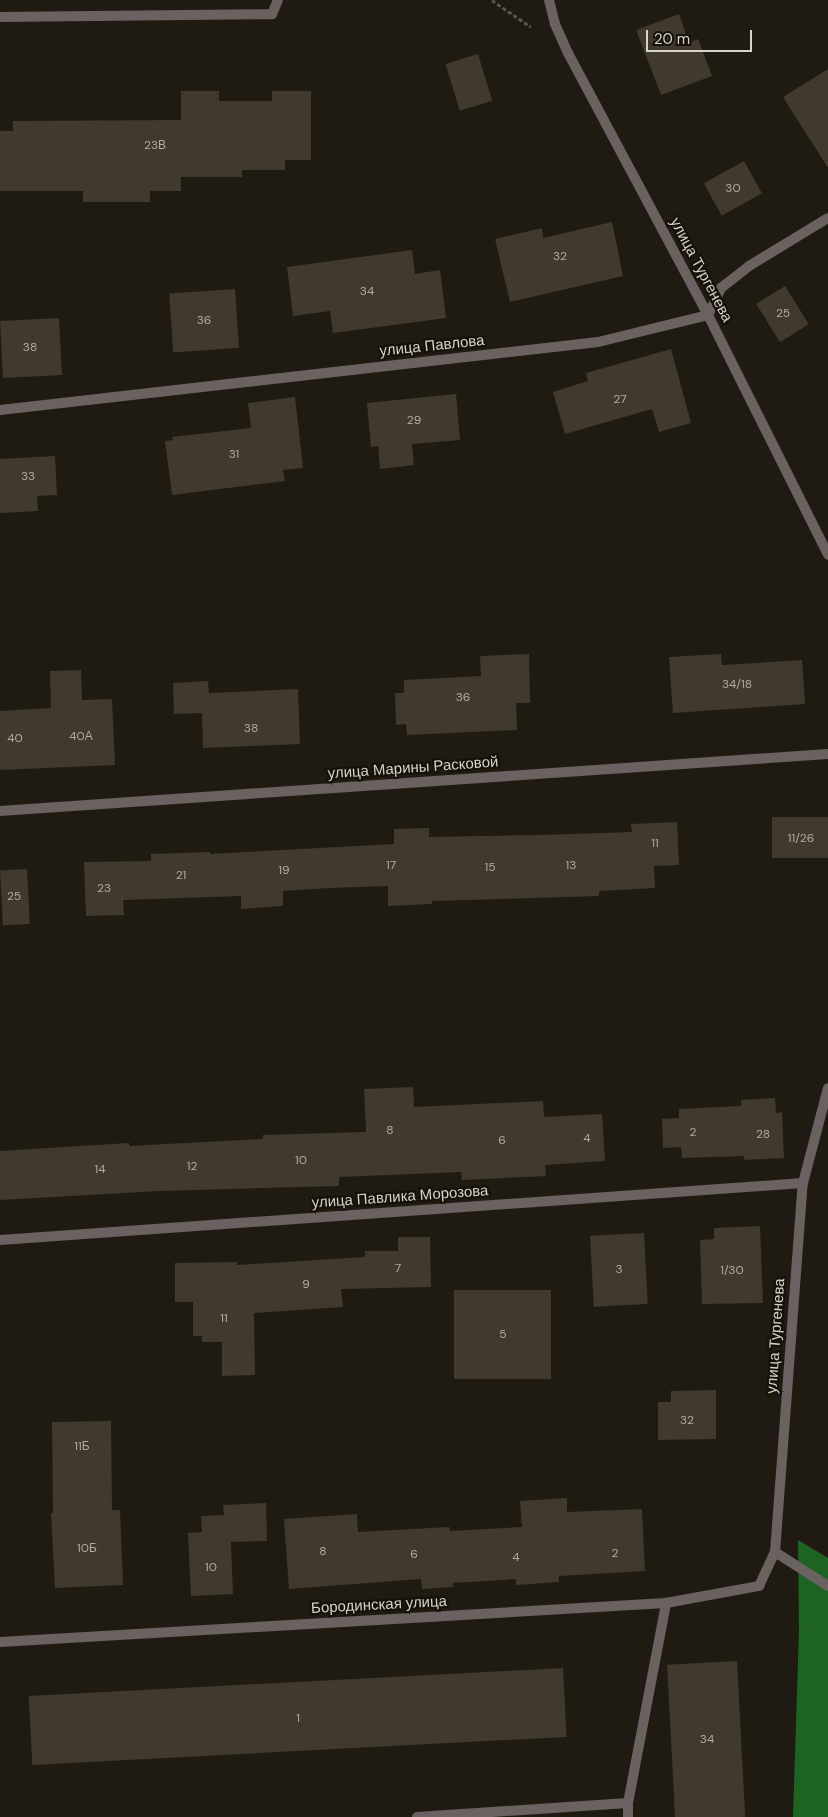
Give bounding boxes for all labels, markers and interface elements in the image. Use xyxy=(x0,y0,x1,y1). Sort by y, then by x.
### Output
scale bar xyxy=(648,20,754,52)
text: 20 m xyxy=(654,29,690,49)
house number: 23В xyxy=(144,139,166,153)
house number: 30 xyxy=(725,182,741,196)
street label: улица Тургенева xyxy=(666,215,736,325)
house number: 32 xyxy=(553,250,567,264)
house number: 34 xyxy=(360,285,374,299)
house number: 25 xyxy=(776,307,790,321)
house number: 36 xyxy=(197,314,211,328)
street label: улица Павлова xyxy=(379,332,485,360)
house number: 38 xyxy=(23,341,37,355)
house number: 27 xyxy=(613,393,627,407)
house number: 29 xyxy=(407,414,421,428)
house number: 31 xyxy=(229,448,239,462)
house number: 33 xyxy=(21,470,35,484)
house number: 34/18 xyxy=(722,678,752,692)
house number: 36 xyxy=(456,691,470,705)
house number: 38 xyxy=(244,722,258,736)
house number: 40А xyxy=(69,730,93,744)
house number: 40 xyxy=(7,732,23,746)
street label: улица Марины Расковой xyxy=(327,753,499,783)
house number: 11/26 xyxy=(788,832,814,846)
house number: 11 xyxy=(651,837,659,851)
house number: 17 xyxy=(386,859,396,873)
house number: 13 xyxy=(566,859,576,873)
house number: 15 xyxy=(484,861,496,875)
house number: 19 xyxy=(278,864,290,878)
house number: 21 xyxy=(176,869,186,883)
house number: 23 xyxy=(97,882,111,896)
house number: 25 xyxy=(7,890,21,904)
house number: 8 xyxy=(386,1124,394,1138)
house number: 2 xyxy=(690,1126,696,1140)
house number: 28 xyxy=(756,1128,770,1142)
house number: 4 xyxy=(583,1132,591,1146)
house number: 6 xyxy=(498,1134,506,1148)
house number: 10 xyxy=(295,1154,307,1168)
house number: 12 xyxy=(187,1160,197,1174)
house number: 14 xyxy=(94,1163,106,1177)
street label: улица Павлика Морозова xyxy=(311,1182,489,1212)
house number: 7 xyxy=(395,1262,401,1276)
house number: 3 xyxy=(615,1263,623,1277)
house number: 1/30 xyxy=(720,1264,744,1278)
house number: 9 xyxy=(302,1278,310,1292)
street label: улица Тургенева xyxy=(763,1278,789,1394)
house number: 11 xyxy=(220,1312,228,1326)
house number: 5 xyxy=(499,1328,507,1342)
house number: 32 xyxy=(680,1414,694,1428)
house number: 11Б xyxy=(74,1440,90,1454)
house number: 10Б xyxy=(77,1542,97,1556)
house number: 8 xyxy=(319,1545,327,1559)
house number: 2 xyxy=(612,1547,618,1561)
house number: 6 xyxy=(410,1548,418,1562)
house number: 4 xyxy=(512,1551,520,1565)
house number: 10 xyxy=(205,1561,217,1575)
street label: Бородинская улица xyxy=(311,1592,447,1618)
house number: 1 xyxy=(296,1712,300,1726)
house number: 34 xyxy=(700,1733,714,1747)

